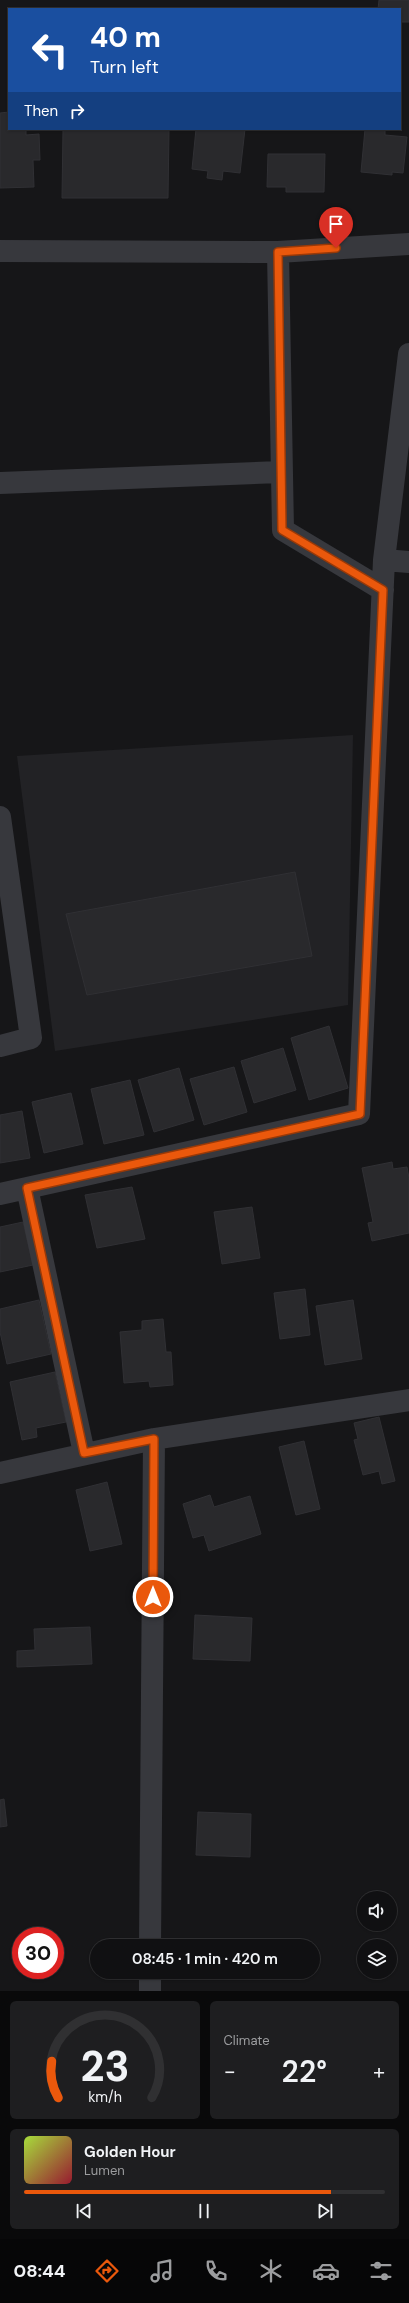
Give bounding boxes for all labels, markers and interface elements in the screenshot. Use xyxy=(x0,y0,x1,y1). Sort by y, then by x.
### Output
text: 40 m xyxy=(90,19,161,56)
icon: left xyxy=(24,24,76,76)
text: Turn left xyxy=(90,55,159,79)
icon: right xyxy=(66,100,88,122)
text: Then xyxy=(24,101,58,121)
pin xyxy=(319,207,353,248)
icon: arrive xyxy=(325,213,347,235)
position arrow xyxy=(132,1576,174,1618)
map controls xyxy=(357,1891,397,1979)
button: sound xyxy=(357,1891,397,1931)
speed limit sign: 30 xyxy=(12,1927,64,1979)
button: layers xyxy=(357,1939,397,1979)
text: 08:45 · 1 min · 420 m xyxy=(132,1949,278,1969)
text: Climate xyxy=(224,2032,270,2049)
text: 23 xyxy=(80,2040,129,2094)
text: 22° xyxy=(282,2052,327,2091)
text: − xyxy=(224,2057,236,2086)
text: + xyxy=(373,2057,385,2086)
text: km/h xyxy=(88,2088,122,2106)
text: Golden Hour xyxy=(84,2142,176,2162)
text: Lumen xyxy=(84,2162,125,2179)
icon: previous xyxy=(73,2200,95,2222)
icon: pause xyxy=(193,2200,215,2222)
icon: next xyxy=(314,2200,336,2222)
icon: directions xyxy=(93,2257,121,2285)
icon: music xyxy=(148,2257,176,2285)
icon: phone xyxy=(202,2257,230,2285)
icon: climate xyxy=(257,2257,285,2285)
icon: car xyxy=(312,2257,340,2285)
icon: filters xyxy=(367,2257,395,2285)
text: 08:44 xyxy=(13,2259,66,2283)

